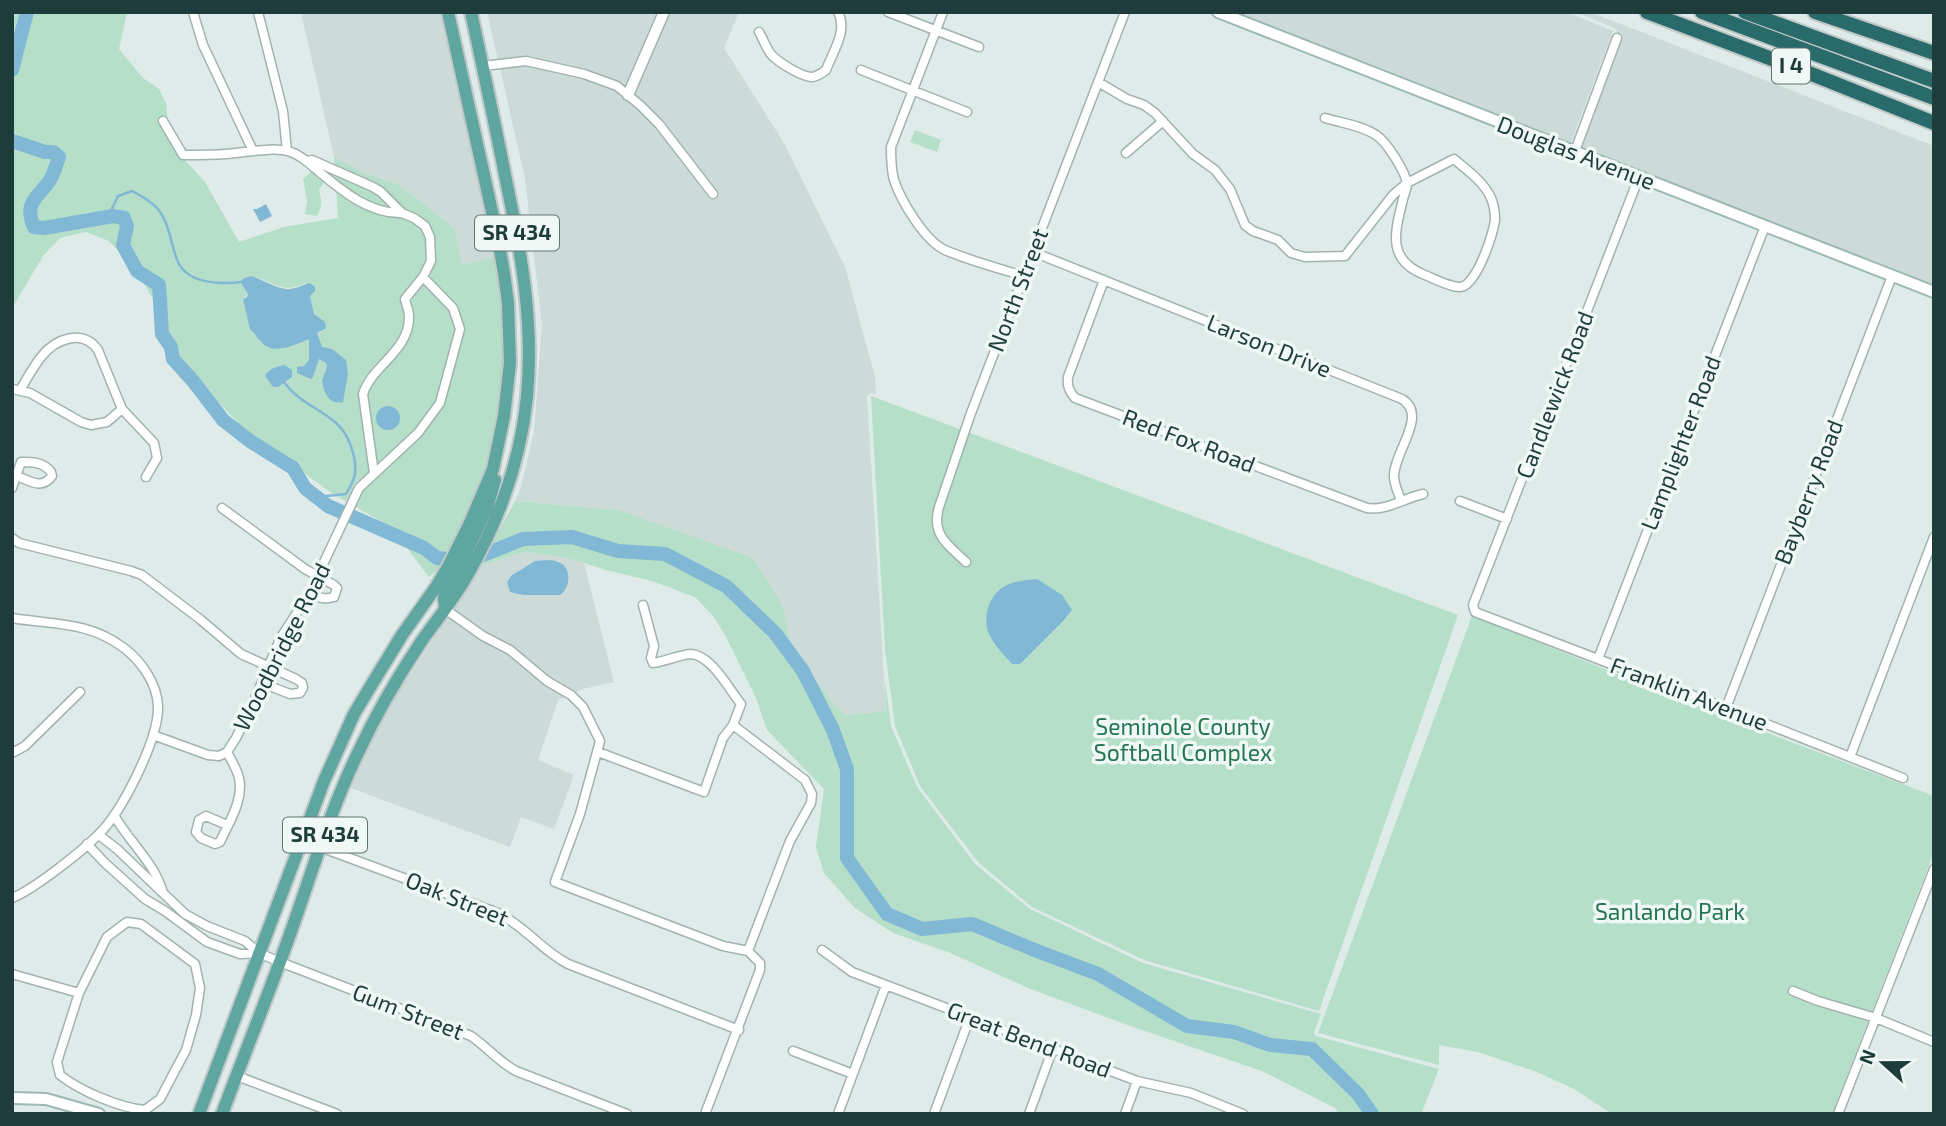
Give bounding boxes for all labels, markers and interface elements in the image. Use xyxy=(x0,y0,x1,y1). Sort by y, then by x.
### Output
road number: I 4 xyxy=(1772,48,1810,84)
street label: Douglas Avenue xyxy=(1493,109,1659,195)
road number: SR 434 xyxy=(475,216,559,250)
street label: North Street xyxy=(981,224,1053,355)
street label: Larson Drive xyxy=(1203,307,1336,383)
street label: Candlewick Road xyxy=(1509,307,1599,482)
street label: Lamplighter Road xyxy=(1634,351,1726,534)
street label: Red Fox Road xyxy=(1119,402,1260,478)
street label: Bayberry Road xyxy=(1768,415,1849,568)
street label: Woodbridge Road xyxy=(227,558,336,735)
street label: Franklin Avenue xyxy=(1607,650,1772,736)
park label: Seminole County Softball Complex xyxy=(1094,712,1272,766)
road number: SR 434 xyxy=(283,818,367,852)
street label: Oak Street xyxy=(402,865,513,931)
park label: Sanlando Park xyxy=(1595,897,1745,925)
street label: Gum Street xyxy=(349,977,468,1045)
street label: Great Bend Road xyxy=(943,995,1115,1083)
north arrow xyxy=(1848,1028,1918,1098)
text: N xyxy=(1853,1046,1880,1067)

